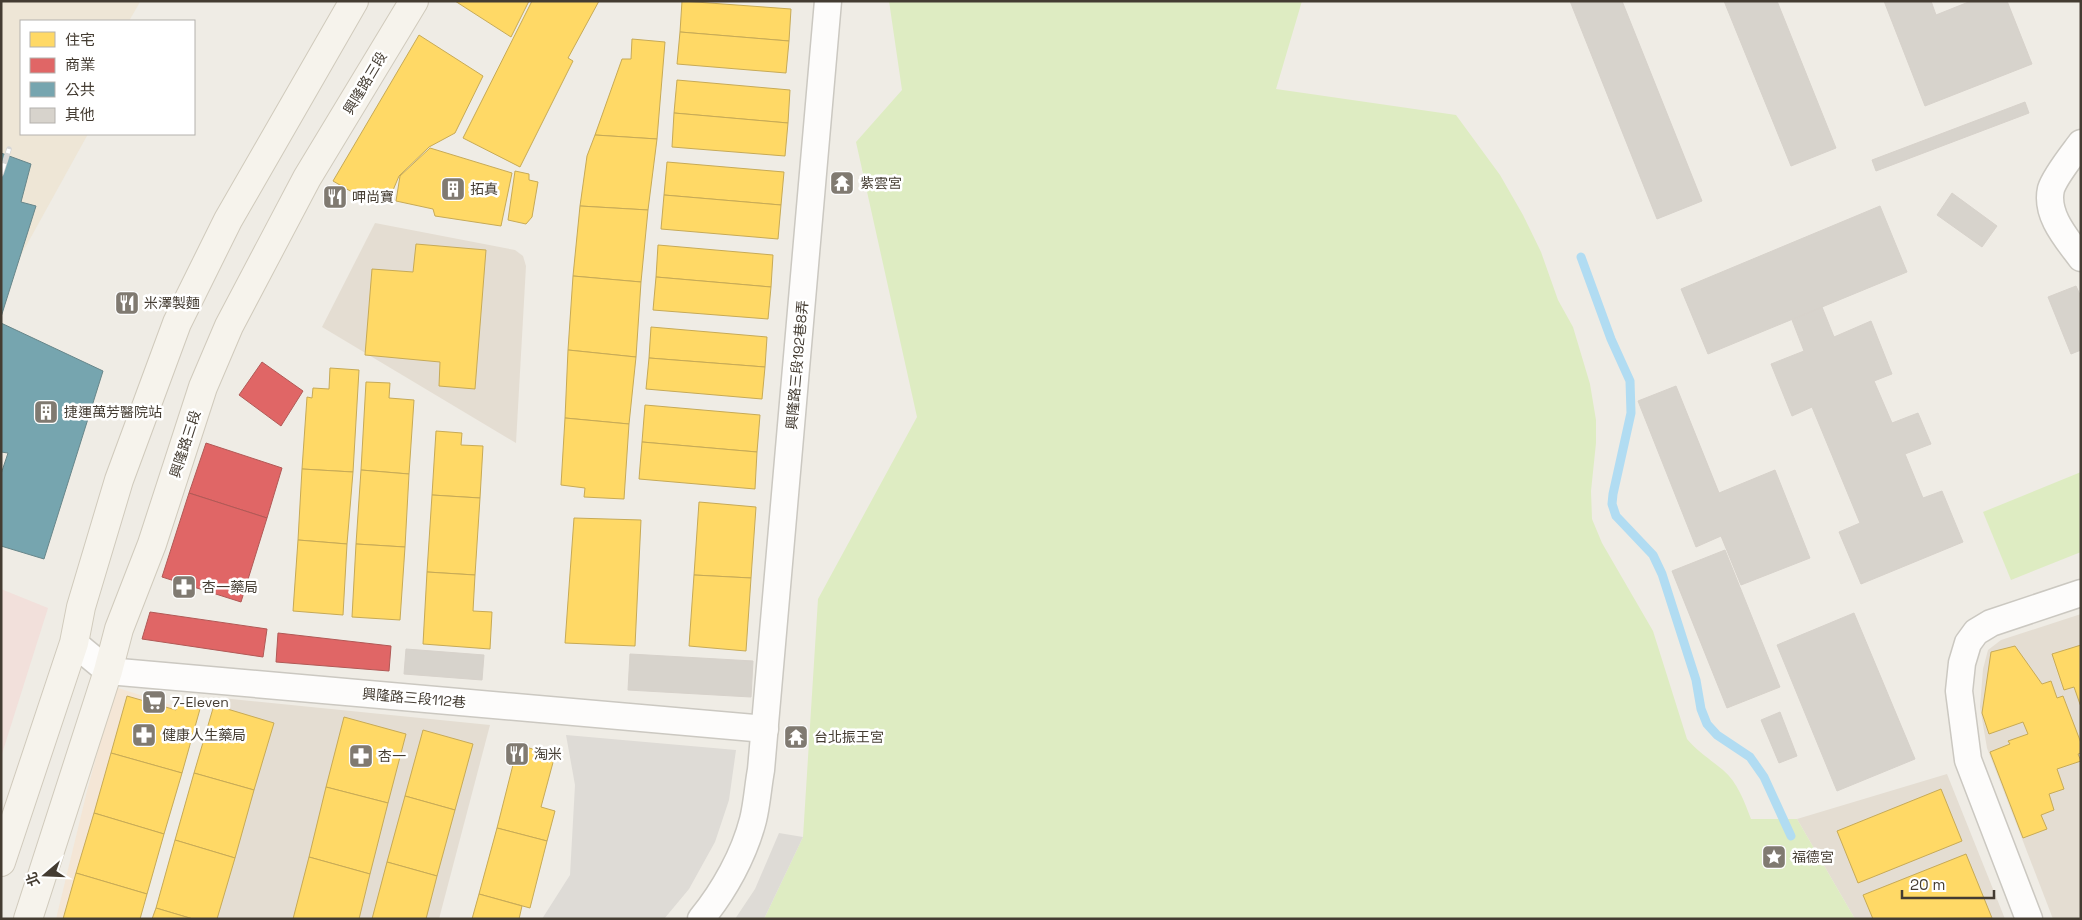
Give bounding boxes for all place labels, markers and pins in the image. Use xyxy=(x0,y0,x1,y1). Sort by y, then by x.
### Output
temple icon: 紫雲宮 xyxy=(829,170,855,196)
place label: 紫雲宮 xyxy=(860,174,902,192)
building icon: 拓真 xyxy=(440,176,466,202)
place label: 拓真 xyxy=(470,180,498,198)
restaurant icon: 呷尚寶 xyxy=(322,184,348,210)
place label: 呷尚寶 xyxy=(352,188,394,206)
restaurant icon: 米澤製麵 xyxy=(114,290,140,316)
place label: 米澤製麵 xyxy=(144,294,200,312)
building icon: 捷運萬芳醫院站 xyxy=(33,399,59,425)
place label: 捷運萬芳醫院站 xyxy=(64,403,162,421)
pharmacy icon: 杏一藥局 xyxy=(171,574,197,600)
place label: 杏一藥局 xyxy=(202,578,258,596)
supermarket icon: 7-Eleven xyxy=(141,689,167,715)
place label: 7-Eleven xyxy=(172,693,229,711)
pharmacy icon: 健康人生藥局 xyxy=(131,722,157,748)
temple icon: 台北振王宮 xyxy=(783,724,809,750)
place label: 健康人生藥局 xyxy=(162,726,246,744)
place label: 台北振王宮 xyxy=(814,728,884,746)
restaurant icon: 淘米 xyxy=(504,741,530,767)
pharmacy icon: 杏一 xyxy=(348,743,374,769)
place label: 淘米 xyxy=(534,745,562,763)
place label: 杏一 xyxy=(378,747,406,765)
place icon: 福德宮 xyxy=(1761,844,1787,870)
place label: 福德宮 xyxy=(1792,848,1834,866)

